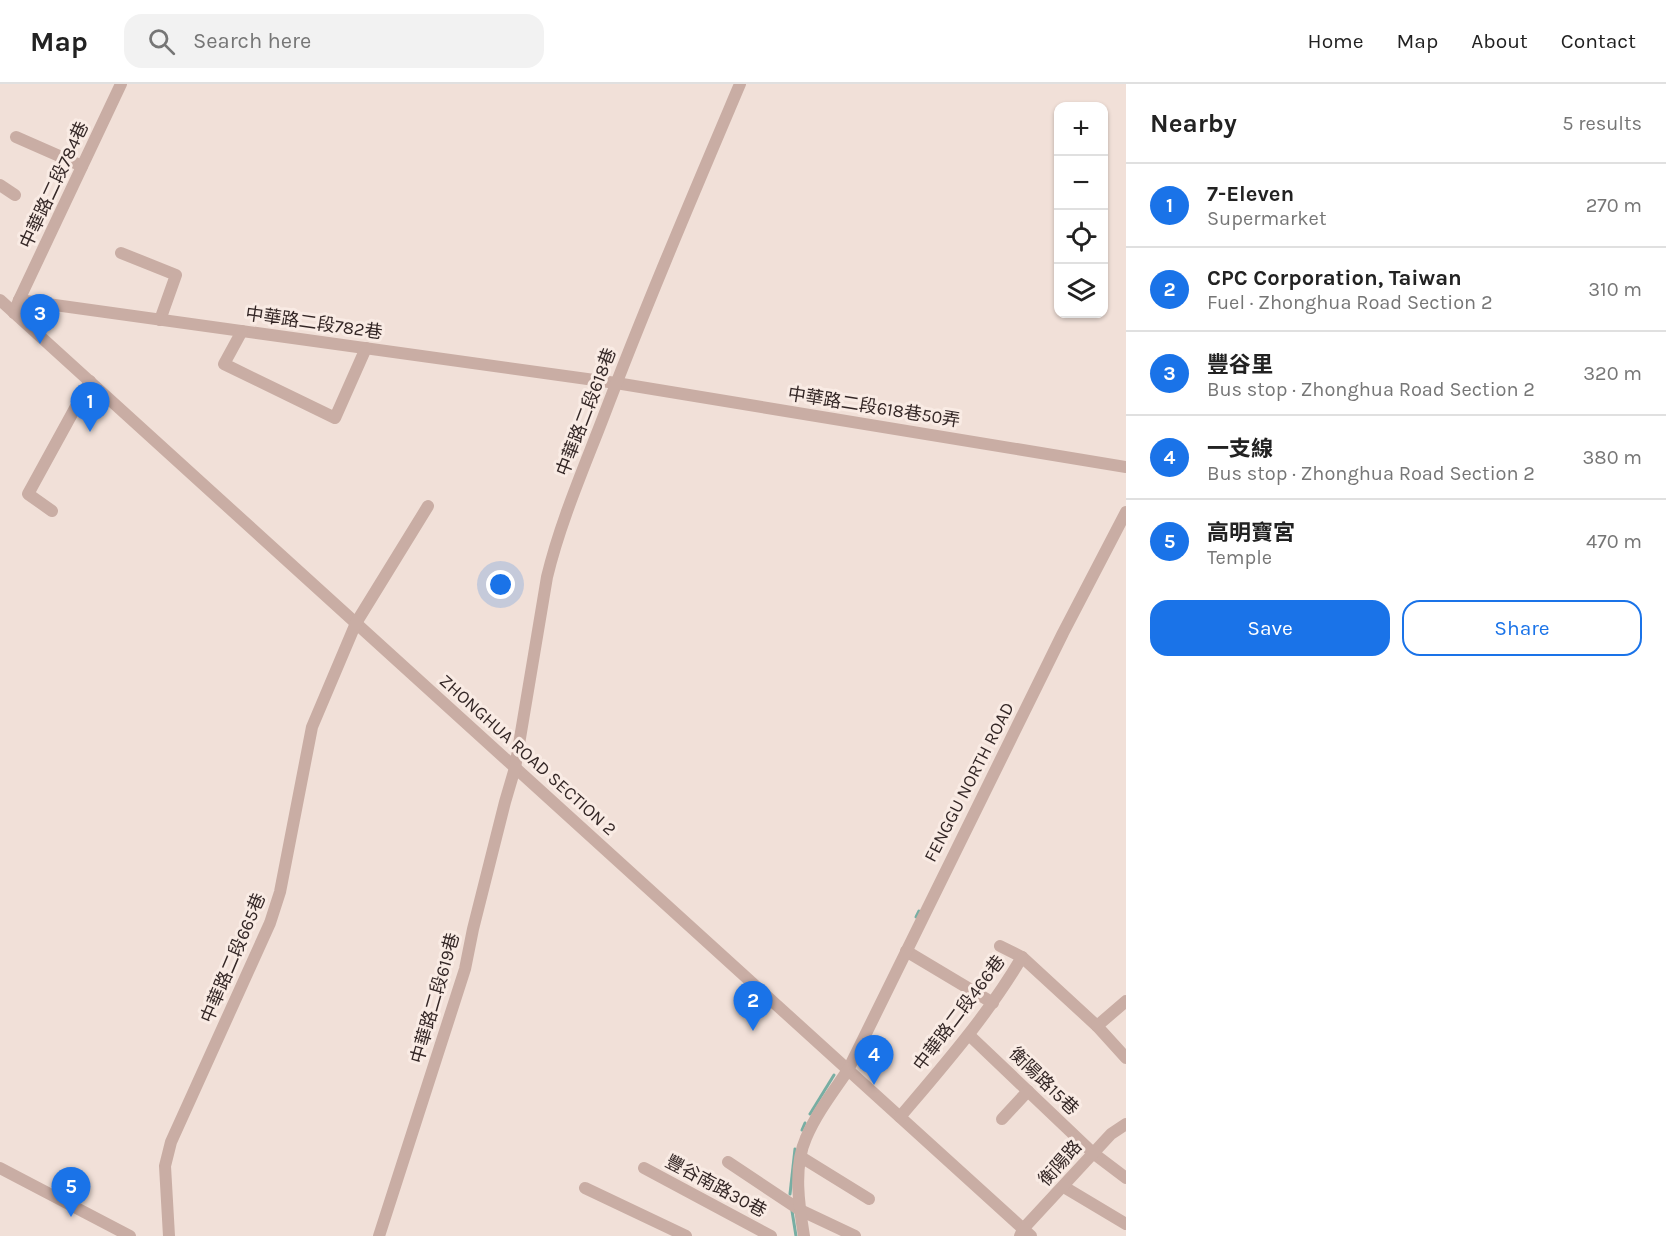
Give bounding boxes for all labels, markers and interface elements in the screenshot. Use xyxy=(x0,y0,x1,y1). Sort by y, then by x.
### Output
search box xyxy=(124,14,544,68)
text: Map xyxy=(30,25,88,58)
icon: search xyxy=(145,25,178,58)
text: Search here xyxy=(193,28,311,54)
text: Home xyxy=(1308,29,1364,53)
text: Map xyxy=(1397,29,1438,53)
text: About xyxy=(1471,29,1528,53)
text: Contact xyxy=(1561,29,1636,53)
map controls xyxy=(1054,102,1108,318)
button: + xyxy=(1054,102,1108,156)
text: Nearby xyxy=(1150,108,1237,139)
text: 5 results xyxy=(1562,112,1642,135)
street label: 中華路二段784巷 xyxy=(15,118,93,252)
button: − xyxy=(1054,156,1108,210)
text: 7-Eleven xyxy=(1207,181,1294,207)
text: 1 xyxy=(1166,194,1173,217)
text: 270 m xyxy=(1586,194,1642,217)
text: Supermarket xyxy=(1207,207,1326,230)
button: locate xyxy=(1054,210,1108,264)
button: layers xyxy=(1054,264,1108,318)
text: CPC Corporation, Taiwan xyxy=(1207,265,1462,291)
text: 2 xyxy=(1163,278,1176,301)
text: 310 m xyxy=(1588,278,1642,301)
text: Fuel · Zhonghua Road Section 2 xyxy=(1207,291,1492,314)
pin: 3 xyxy=(20,294,60,344)
street label: 中華路二段782巷 xyxy=(244,303,384,343)
street label: 中華路二段618巷 xyxy=(551,345,621,479)
text: 豐谷里 xyxy=(1207,352,1273,378)
text: 3 xyxy=(1163,362,1176,385)
text: 320 m xyxy=(1583,362,1642,385)
text: Bus stop · Zhonghua Road Section 2 xyxy=(1207,378,1535,401)
pin: 1 xyxy=(70,382,110,432)
street label: 中華路二段618巷50弄 xyxy=(786,383,962,431)
text: 一支線 xyxy=(1207,436,1273,462)
text: 4 xyxy=(1164,446,1175,469)
text: 380 m xyxy=(1583,446,1642,469)
text: Bus stop · Zhonghua Road Section 2 xyxy=(1207,462,1535,485)
text: 高明寶宮 xyxy=(1207,520,1295,546)
text: 5 xyxy=(1164,530,1175,553)
text: 470 m xyxy=(1586,530,1642,553)
text: Temple xyxy=(1207,546,1272,569)
your location xyxy=(486,570,515,599)
button: Save xyxy=(1150,600,1390,656)
button: Share xyxy=(1402,600,1642,656)
street label: ZHONGHUA ROAD SECTION 2 xyxy=(435,670,621,840)
street label: FENGGU NORTH ROAD xyxy=(919,699,1019,865)
street label: 中華路二段665巷 xyxy=(196,890,270,1026)
street label: 中華路二段619巷 xyxy=(406,930,464,1066)
street label: 中華路二段466巷 xyxy=(908,951,1010,1075)
pin: 2 xyxy=(734,982,772,1031)
pin: 4 xyxy=(854,1036,894,1085)
street label: 衡陽路15巷 xyxy=(1005,1042,1083,1120)
street label: 衡陽路 xyxy=(1034,1136,1086,1190)
street label: 豐谷南路30巷 xyxy=(662,1150,770,1222)
pin: 5 xyxy=(52,1168,90,1217)

